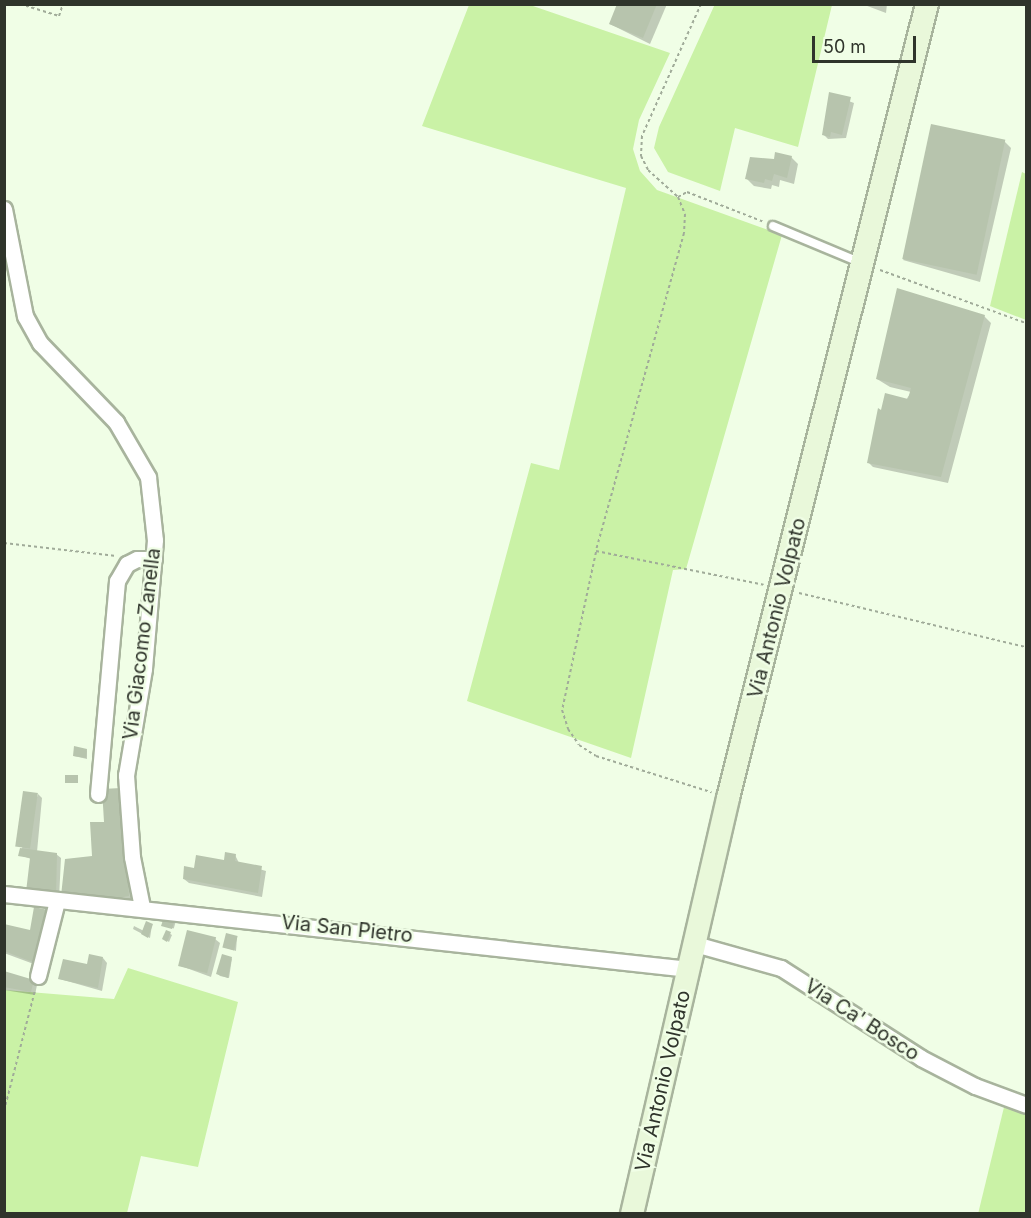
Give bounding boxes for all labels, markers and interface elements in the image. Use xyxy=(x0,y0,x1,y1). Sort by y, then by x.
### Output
scale bar xyxy=(815,24,918,62)
text: 50 m xyxy=(823,36,866,57)
street label: Via Antonio Volpato xyxy=(743,515,811,701)
street label: Via Giacomo Zanella xyxy=(118,547,166,741)
street label: Via San Pietro xyxy=(280,910,414,948)
street label: Via Ca' Bosco xyxy=(800,974,924,1066)
street label: Via Antonio Volpato xyxy=(630,988,696,1174)

